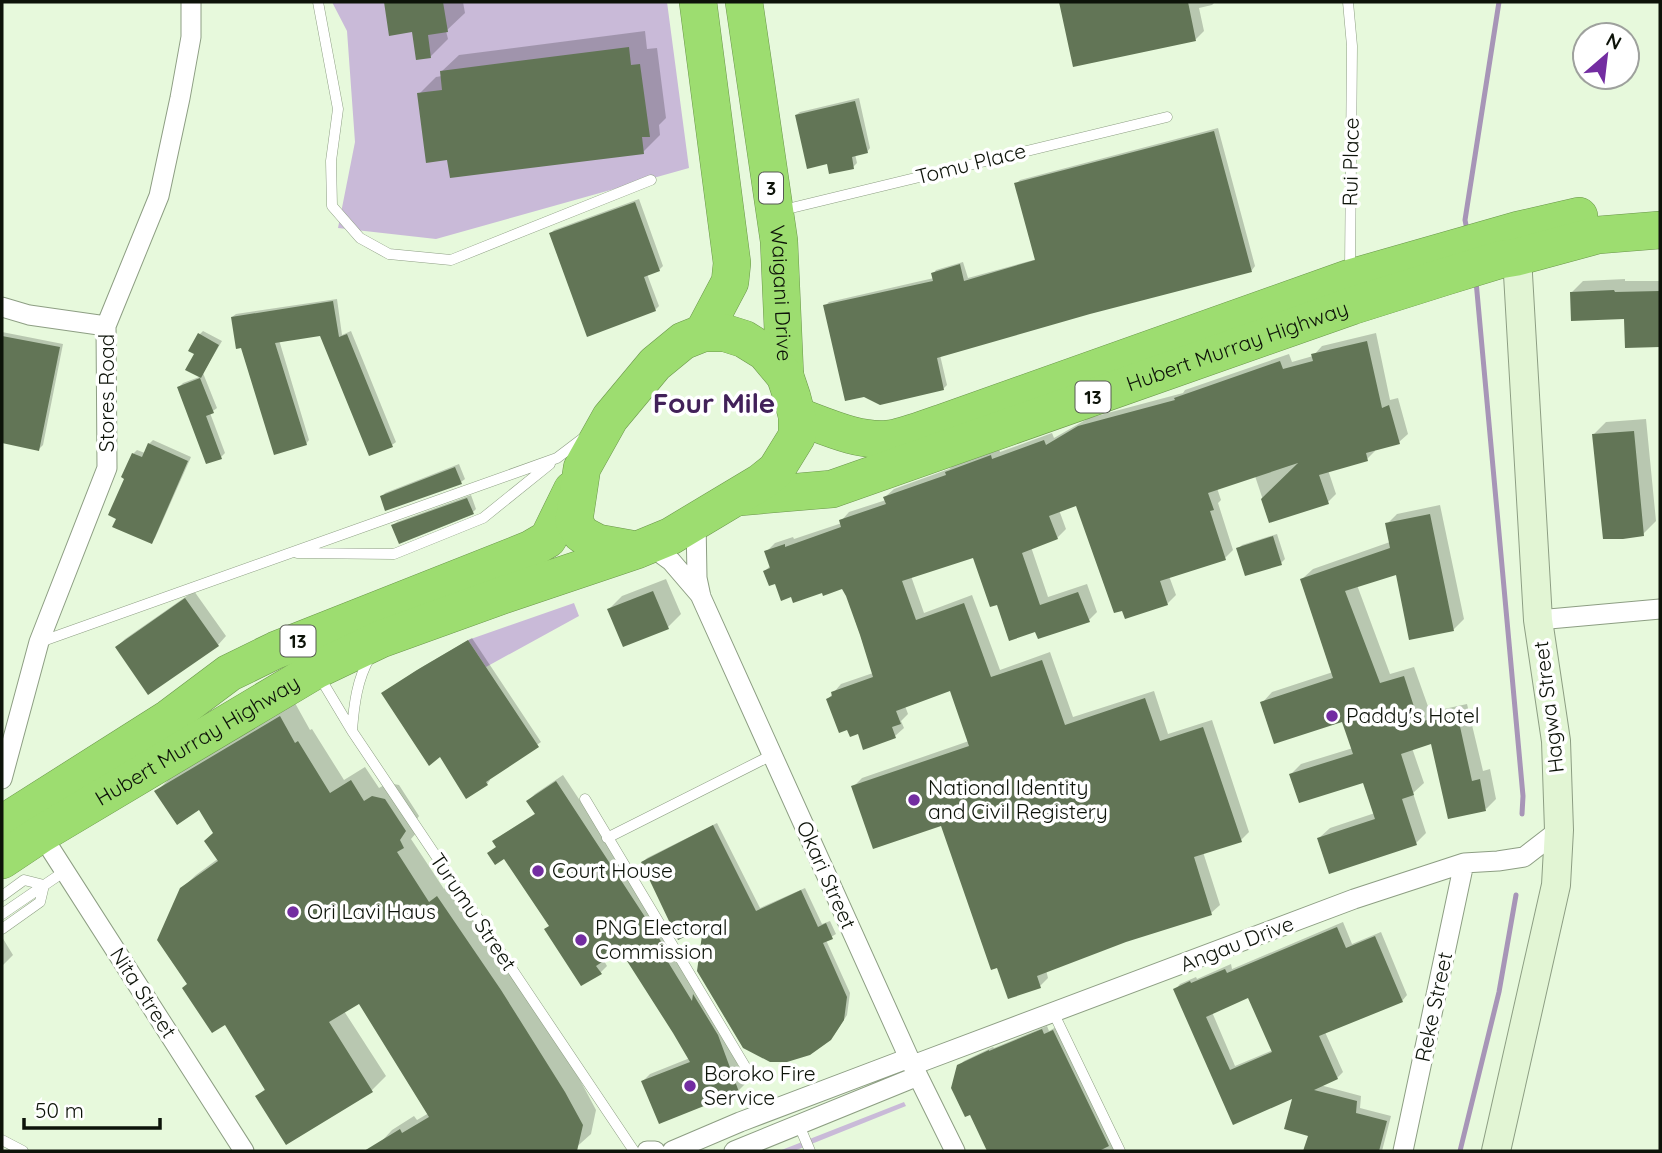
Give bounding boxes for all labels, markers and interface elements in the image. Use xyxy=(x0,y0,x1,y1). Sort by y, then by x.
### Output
north arrow xyxy=(1571,21,1641,91)
text: N xyxy=(1602,27,1626,55)
street label: Rui Place xyxy=(1336,117,1364,207)
street label: Tomu Place xyxy=(913,137,1028,189)
road number: 3 xyxy=(759,172,783,204)
street label: Waigani Drive xyxy=(765,224,798,362)
street label: Hubert Murray Highway xyxy=(1122,294,1351,396)
street label: Stores Road xyxy=(93,334,119,452)
road number: 13 xyxy=(1076,382,1110,412)
district label: Four Mile xyxy=(653,385,775,420)
road number: 13 xyxy=(280,626,316,656)
street label: Hagwa Street xyxy=(1527,640,1569,775)
street label: Hubert Murray Highway xyxy=(90,669,304,811)
place label: Paddy's Hotel xyxy=(1346,702,1480,728)
marker: Paddy's Hotel xyxy=(1324,708,1340,724)
place label: National Identity and Civil Registery xyxy=(928,774,1108,824)
marker: National Identity and Civil Registery xyxy=(906,792,922,808)
street label: Okari Street xyxy=(792,816,862,933)
street label: Turumu Street xyxy=(425,848,523,975)
place label: Court House xyxy=(552,857,673,883)
marker: Court House xyxy=(530,863,546,879)
place label: Ori Lavi Haus xyxy=(307,898,436,924)
marker: Ori Lavi Haus xyxy=(285,904,301,920)
street label: Angau Drive xyxy=(1176,910,1297,977)
place label: PNG Electoral Commission xyxy=(595,914,728,964)
marker: PNG Electoral Commission xyxy=(573,932,589,948)
street label: Nita Street xyxy=(105,942,183,1043)
street label: Reke Street xyxy=(1409,950,1457,1064)
place label: Boroko Fire Service xyxy=(704,1060,816,1110)
marker: Boroko Fire Service xyxy=(682,1078,698,1094)
scale bar xyxy=(24,1086,161,1130)
text: 50 m xyxy=(35,1097,84,1123)

